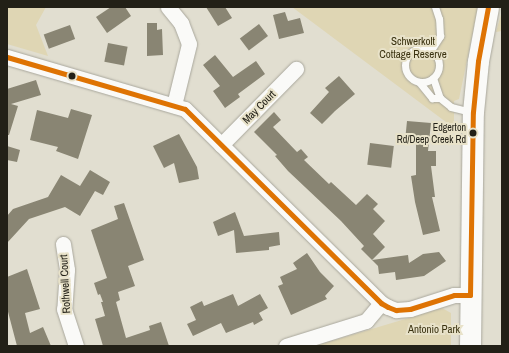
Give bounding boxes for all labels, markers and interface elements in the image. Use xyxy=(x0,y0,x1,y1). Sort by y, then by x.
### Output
park label: Schwerkolt Cottage Reserve xyxy=(379,35,447,61)
unlabelled marker xyxy=(67,71,77,81)
street label: May Court xyxy=(240,88,278,126)
place label: Edgerton Rd/Deep Creek Rd xyxy=(397,121,466,144)
marker: Edgerton Rd/Deep Creek Rd xyxy=(468,128,478,138)
street label: Rothwell Court xyxy=(57,254,73,314)
park label: Antonio Park xyxy=(408,322,460,336)

